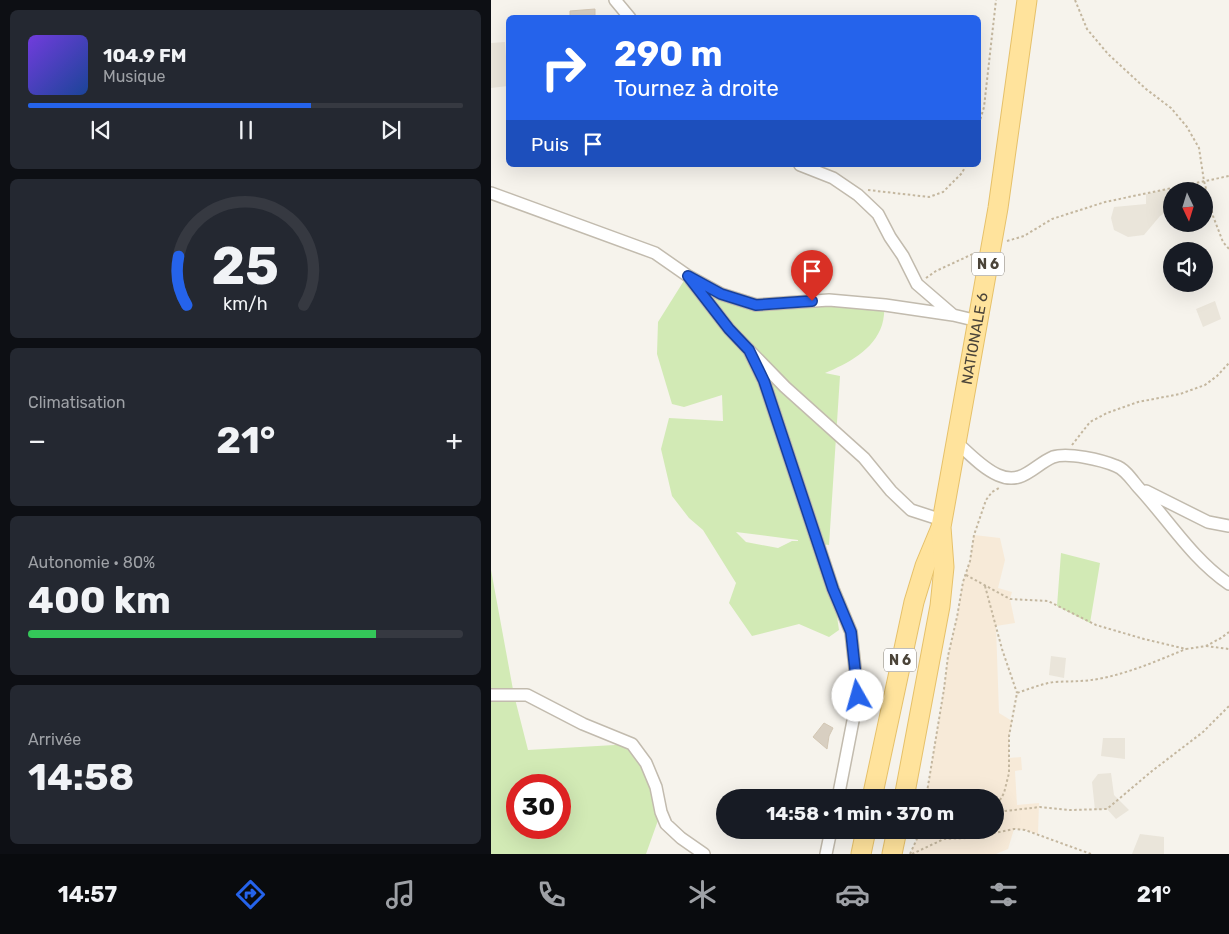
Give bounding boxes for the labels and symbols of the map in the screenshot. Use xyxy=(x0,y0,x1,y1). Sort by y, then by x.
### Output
north arrow xyxy=(1163,182,1213,232)
pin xyxy=(791,250,833,301)
road number: N 6 xyxy=(972,252,1004,276)
street label: NATIONALE 6 xyxy=(958,291,992,386)
road number: N 6 xyxy=(884,648,916,672)
position arrow xyxy=(831,669,883,721)
speed limit sign: 30 xyxy=(506,774,571,839)

